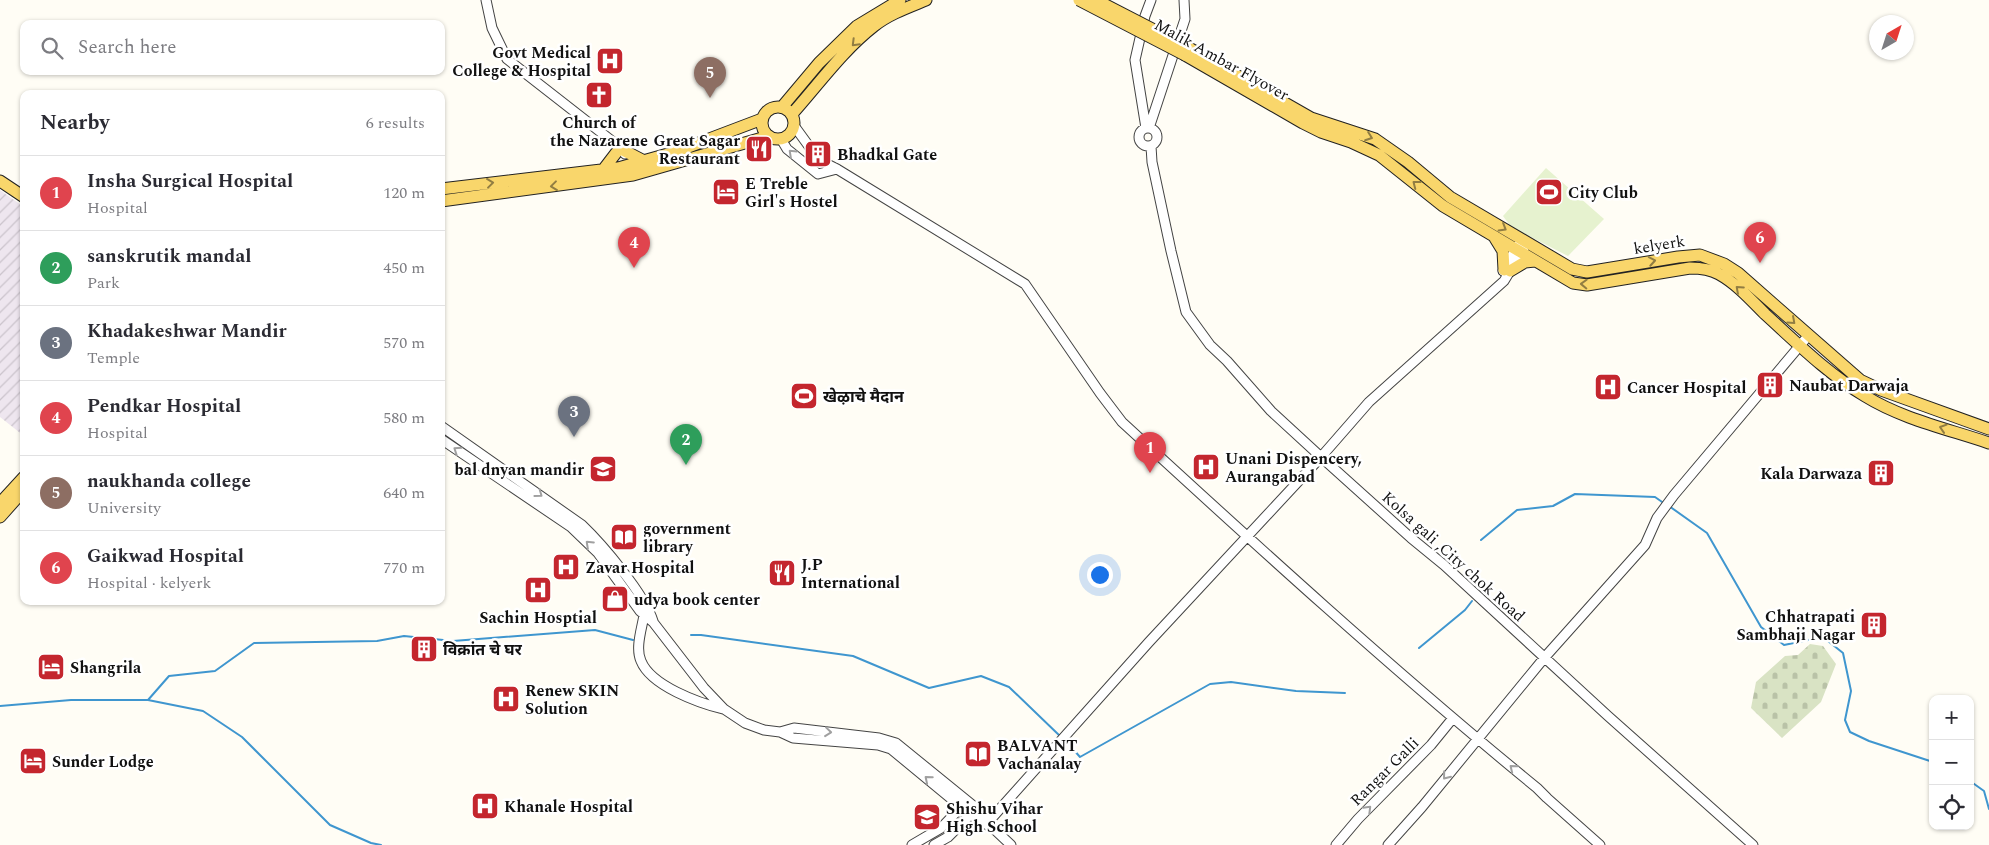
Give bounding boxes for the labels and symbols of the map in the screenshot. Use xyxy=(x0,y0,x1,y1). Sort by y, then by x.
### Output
street label: Malik Ambar Flyover xyxy=(1150,13,1293,107)
north arrow xyxy=(1869,15,1914,60)
one-way arrow xyxy=(852,37,861,46)
place label: Govt Medical College & Hospital xyxy=(452,41,591,83)
hospital icon: Govt Medical College & Hospital xyxy=(595,46,625,76)
pin: 5 xyxy=(694,57,726,98)
church icon: Church of the Nazarene xyxy=(584,80,614,110)
place label: Church of the Nazarene xyxy=(550,111,648,153)
place label: Great Sagar Restaurant xyxy=(654,129,740,171)
one-way arrow xyxy=(1364,131,1373,141)
restaurant icon: Great Sagar Restaurant xyxy=(744,134,774,164)
building icon: Bhadkal Gate xyxy=(803,139,833,169)
place label: Bhadkal Gate xyxy=(837,143,937,167)
one-way arrow xyxy=(789,150,798,159)
place label: E Treble Girl's Hostel xyxy=(745,172,838,214)
hotel icon: E Treble Girl's Hostel xyxy=(711,177,741,207)
sports icon: City Club xyxy=(1534,177,1564,207)
one-way arrow xyxy=(486,178,494,189)
one-way arrow xyxy=(550,180,558,191)
one-way arrow xyxy=(1412,181,1421,190)
place label: City Club xyxy=(1568,181,1638,205)
one-way arrow xyxy=(1497,222,1506,232)
pin: 6 xyxy=(1744,222,1776,263)
pin: 4 xyxy=(618,227,650,268)
street label: kelyerk xyxy=(1632,229,1687,261)
one-way arrow xyxy=(1648,257,1657,267)
one-way arrow xyxy=(1580,279,1588,289)
one-way arrow xyxy=(1735,286,1744,295)
one-way arrow xyxy=(1786,315,1795,324)
building icon: Naubat Darwaja xyxy=(1755,370,1785,400)
hospital icon: Cancer Hospital xyxy=(1593,372,1623,402)
place label: Naubat Darwaja xyxy=(1789,374,1909,398)
place label: Cancer Hospital xyxy=(1627,376,1746,400)
sports icon: खेऴाचे मैदान xyxy=(789,381,819,411)
place label: खेऴाचे मैदान xyxy=(823,385,905,409)
pin: 3 xyxy=(558,396,590,437)
pin: 2 xyxy=(670,424,702,465)
one-way arrow xyxy=(1939,424,1947,434)
pin: 1 xyxy=(1134,432,1166,473)
one-way arrow xyxy=(454,447,463,456)
place label: Unani Dispencery, Aurangabad xyxy=(1225,447,1362,489)
hospital icon: Unani Dispencery, Aurangabad xyxy=(1191,452,1221,482)
school or university icon: bal dnyan mandir xyxy=(588,454,618,484)
place label: bal dnyan mandir xyxy=(454,458,584,482)
building icon: Kala Darwaza xyxy=(1866,458,1896,488)
place label: Kala Darwaza xyxy=(1760,462,1863,486)
street label: Kolsa gali ,City chok Road xyxy=(1376,486,1530,628)
one-way arrow xyxy=(533,488,543,497)
place label: government library xyxy=(643,517,731,559)
library icon: government library xyxy=(609,522,639,552)
one-way arrow xyxy=(586,541,595,550)
hospital icon: Zavar Hospital xyxy=(551,552,581,582)
place label: J.P International xyxy=(801,553,900,595)
place label: Zavar Hospital xyxy=(585,556,695,580)
restaurant icon: J.P International xyxy=(767,558,797,588)
your location xyxy=(1087,562,1113,588)
hospital icon: Sachin Hosptial xyxy=(523,575,553,605)
shop icon: udya book center xyxy=(600,584,630,614)
place label: udya book center xyxy=(634,588,760,612)
place label: Chhatrapati Sambhaji Nagar xyxy=(1736,605,1855,647)
place label: Sachin Hosptial xyxy=(479,606,597,630)
building icon: Chhatrapati Sambhaji Nagar xyxy=(1859,610,1889,640)
building icon: विक्रांत चे घर xyxy=(409,634,439,664)
place label: विक्रांत चे घर xyxy=(443,638,523,662)
hotel icon: Shangrila xyxy=(36,652,66,682)
place label: Shangrila xyxy=(70,656,142,680)
place label: Renew SKIN Solution xyxy=(525,679,619,721)
hospital icon: Renew SKIN Solution xyxy=(491,684,521,714)
one-way arrow xyxy=(824,726,832,737)
street label: Rangar Galli xyxy=(1345,732,1425,812)
place label: BALVANT Vachanalay xyxy=(997,734,1083,776)
library icon: BALVANT Vachanalay xyxy=(963,739,993,769)
hotel icon: Sunder Lodge xyxy=(18,746,48,776)
place label: Sunder Lodge xyxy=(52,750,154,774)
one-way arrow xyxy=(1509,764,1518,773)
one-way arrow xyxy=(1443,771,1452,780)
one-way arrow xyxy=(924,775,933,784)
hospital icon: Khanale Hospital xyxy=(470,791,500,821)
place label: Khanale Hospital xyxy=(504,795,633,819)
place label: Shishu Vihar High School xyxy=(946,797,1043,839)
school or university icon: Shishu Vihar High School xyxy=(912,802,942,832)
one-way arrow xyxy=(1362,805,1371,814)

